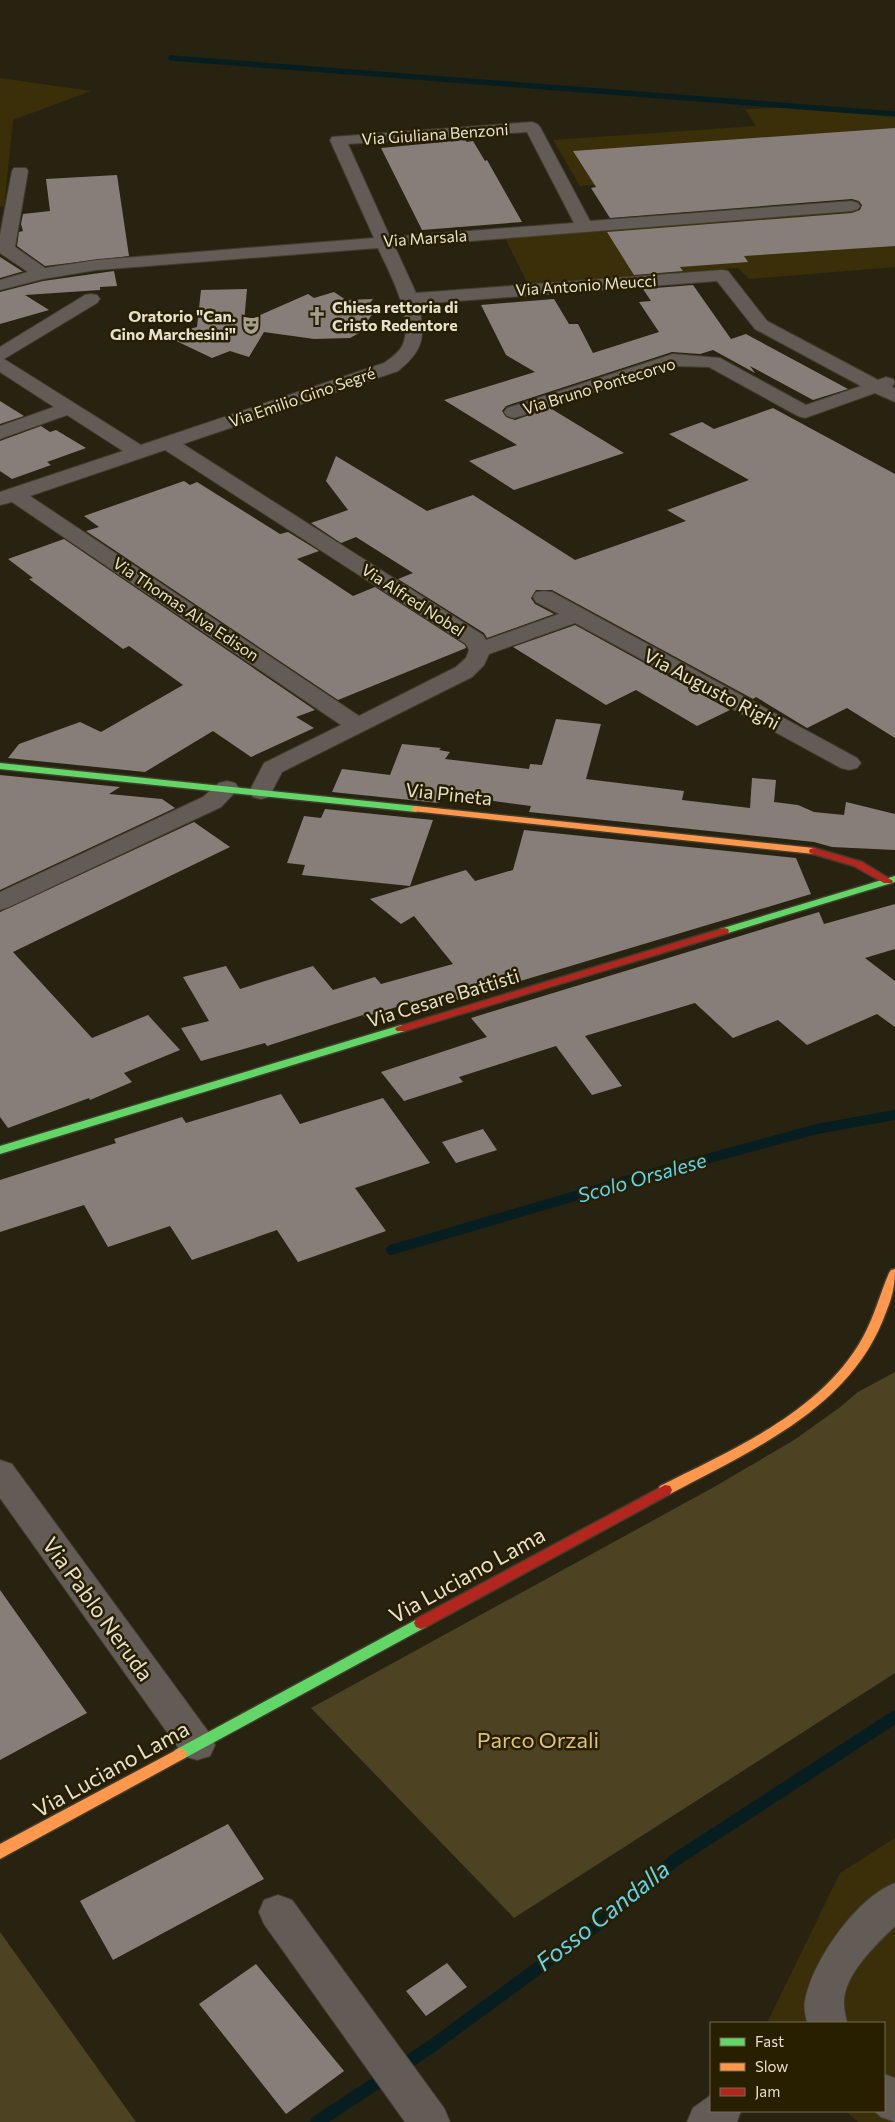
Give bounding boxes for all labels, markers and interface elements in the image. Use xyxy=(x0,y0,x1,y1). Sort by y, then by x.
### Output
street label: Via Giuliana Benzoni xyxy=(361,119,509,148)
street label: Via Marsala xyxy=(382,225,468,250)
street label: Via Antonio Meucci xyxy=(515,270,657,299)
place label: Chiesa rettoria di Cristo Redentore xyxy=(332,297,458,334)
church icon: Chiesa rettoria di Cristo Redentore xyxy=(306,305,328,327)
place label: Oratorio "Can. Gino Marchesini" xyxy=(110,306,236,343)
theatre icon: Oratorio "Can. Gino Marchesini" xyxy=(240,314,262,336)
street label: Via Bruno Pontecorvo xyxy=(520,353,678,418)
street label: Via Emilio Gino Segré xyxy=(226,363,378,431)
street label: Via Thomas Alva Edison xyxy=(110,553,263,664)
street label: Via Alfred Nobel xyxy=(358,559,468,640)
street label: Via Augusto Righi xyxy=(640,643,784,734)
street label: Via Pineta xyxy=(405,778,493,809)
street label: Via Cesare Battisti xyxy=(364,963,522,1032)
water label: Scolo Orsalese xyxy=(574,1147,710,1207)
street label: Via Luciano Lama xyxy=(384,1521,549,1629)
street label: Via Pablo Neruda xyxy=(37,1532,160,1686)
street label: Via Luciano Lama xyxy=(28,1715,193,1823)
park label: Parco Orzali xyxy=(477,1726,599,1753)
water label: Fosso Candalla xyxy=(529,1854,675,1976)
legend xyxy=(710,2022,885,2112)
text: Fast xyxy=(755,2032,784,2050)
text: Slow xyxy=(755,2057,788,2075)
text: Jam xyxy=(755,2082,780,2100)

